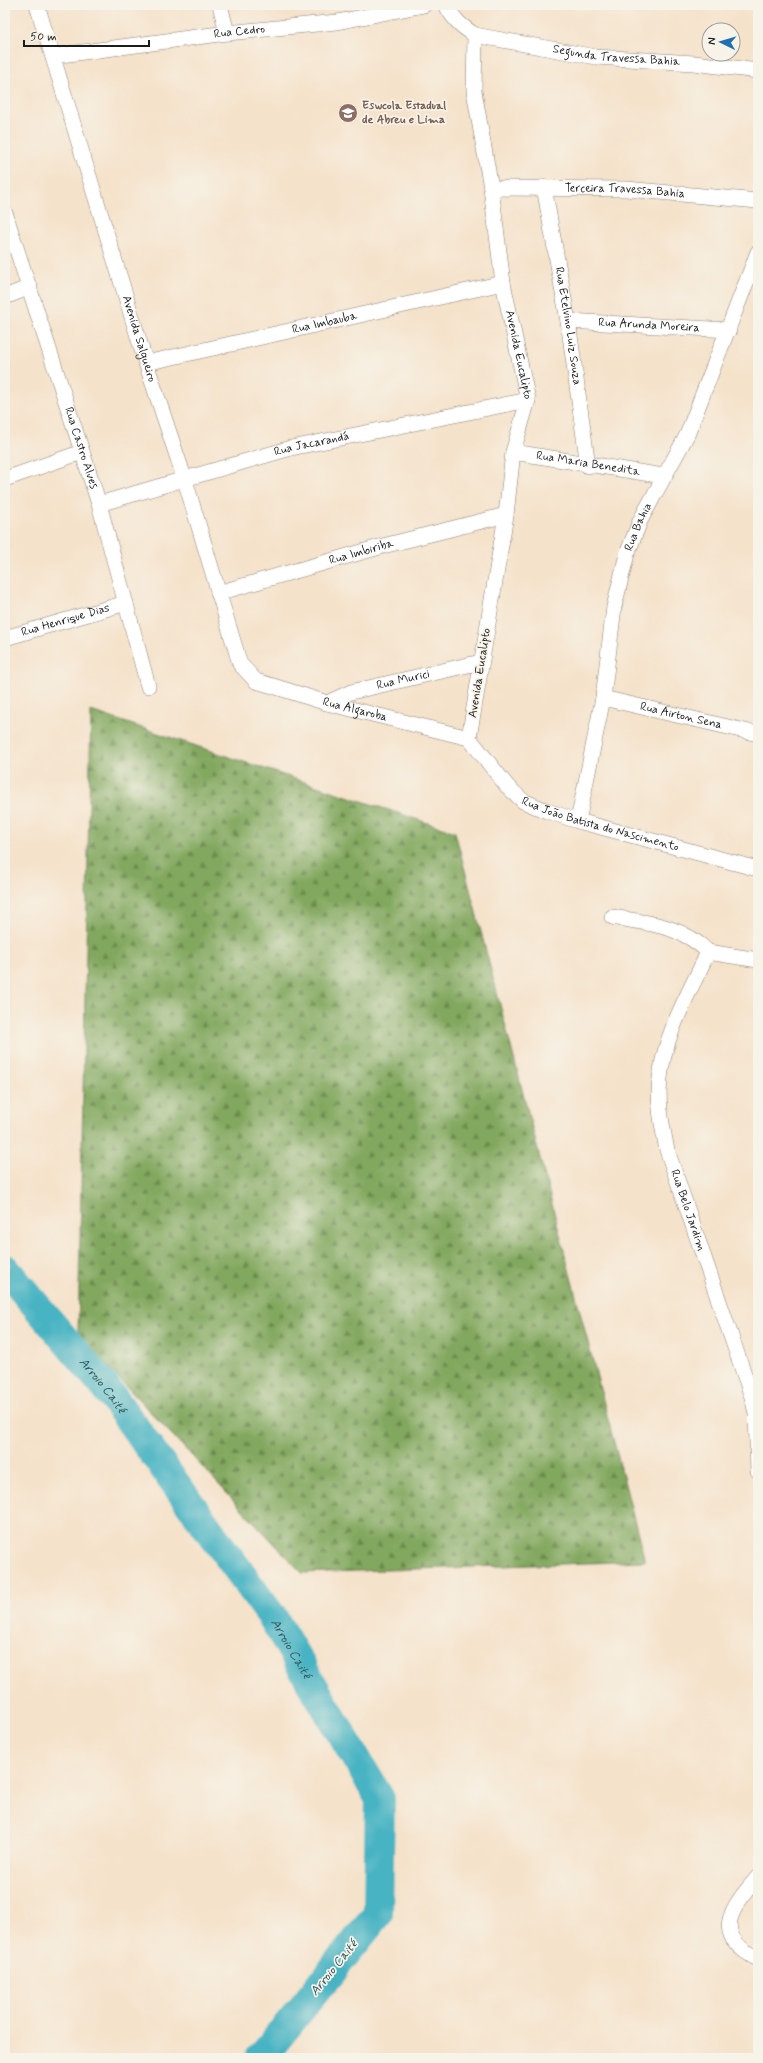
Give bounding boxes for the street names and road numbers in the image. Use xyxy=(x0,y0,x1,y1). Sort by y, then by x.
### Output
street label: Rua Cedro xyxy=(213,21,266,43)
street label: Segunda Travessa Bahia xyxy=(551,41,681,70)
street label: Terceira Travessa Bahia xyxy=(565,181,686,202)
street label: Rua Etelvino Luiz Souza xyxy=(550,266,585,386)
street label: Avenida Salgueiro xyxy=(118,294,160,385)
street label: Rua Imbauba xyxy=(291,308,359,338)
street label: Avenida Eucalipto xyxy=(501,309,536,401)
street label: Rua Arunda Moreira xyxy=(598,315,700,336)
street label: Rua Castro Alves xyxy=(60,405,102,491)
street label: Rua Jacarandá xyxy=(272,428,351,460)
street label: Rua Maria Benedita xyxy=(535,448,642,480)
street label: Rua Bahia xyxy=(621,500,656,554)
street label: Rua Imbiriba xyxy=(327,535,396,569)
street label: Rua Henrique Dias xyxy=(19,600,112,641)
street label: Avenida Eucalipto xyxy=(465,627,495,719)
street label: Rua Murici xyxy=(375,666,431,694)
street label: Rua Algaroba xyxy=(321,694,389,726)
street label: Rua Airton Sena xyxy=(638,699,724,733)
street label: Rua João Batista do Nascimento xyxy=(519,793,681,856)
street label: Rua Belo Jardim xyxy=(666,1167,709,1253)

